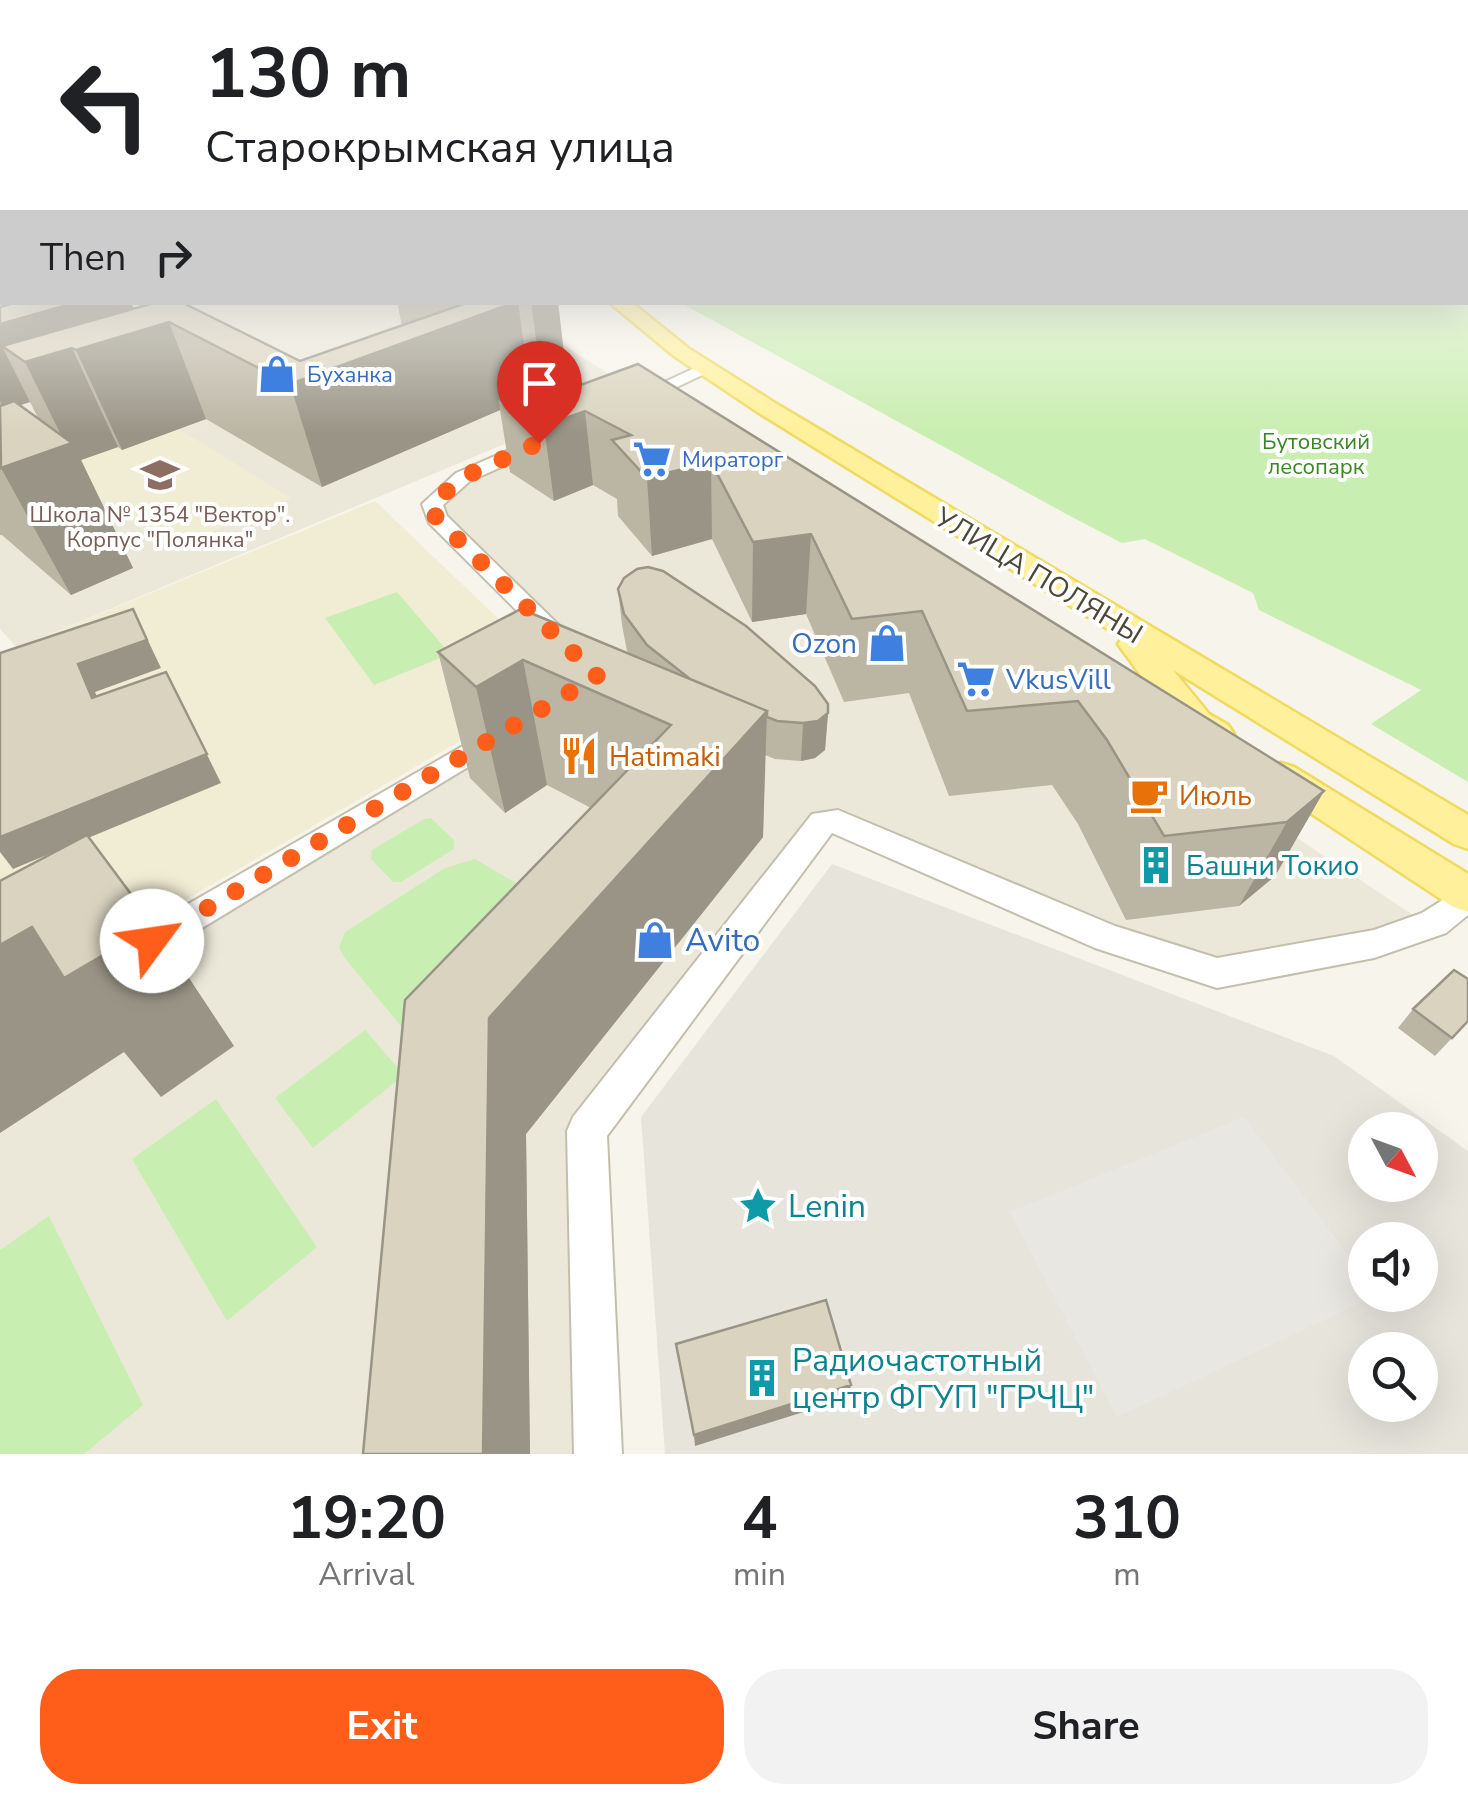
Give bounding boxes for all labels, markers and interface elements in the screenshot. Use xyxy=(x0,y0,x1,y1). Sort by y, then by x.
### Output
text: 130 m xyxy=(205,26,411,122)
icon: left xyxy=(40,40,170,170)
text: Старокрымская улица xyxy=(205,117,675,178)
icon: right xyxy=(146,230,201,285)
text: Then xyxy=(40,232,126,283)
pin xyxy=(497,341,582,444)
shop icon: Буханка xyxy=(256,353,298,395)
icon: arrive xyxy=(512,356,567,411)
place label: Буханка xyxy=(307,360,393,390)
park label: Бутовский лесопарк xyxy=(1262,427,1370,482)
supermarket icon: Мираторг xyxy=(631,438,673,480)
place label: Мираторг xyxy=(682,445,784,475)
school or university icon: Школа № 1354 "Вектор". Корпус "Полянка" xyxy=(139,454,181,496)
street label: УЛИЦА ПОЛЯНЫ xyxy=(926,498,1150,653)
place label: Школа № 1354 "Вектор". Корпус "Полянка" xyxy=(30,500,290,555)
shop icon: Ozon xyxy=(866,622,908,664)
place label: Ozon xyxy=(791,625,857,663)
supermarket icon: VkusVill xyxy=(955,658,997,700)
place label: VkusVill xyxy=(1005,661,1112,699)
restaurant icon: Hatimaki xyxy=(558,735,600,777)
place label: Hatimaki xyxy=(609,738,721,776)
cafe icon: Июль xyxy=(1128,774,1170,816)
place label: Июль xyxy=(1179,777,1252,815)
building icon: Башни Токио xyxy=(1135,844,1177,886)
place label: Башни Токио xyxy=(1186,847,1359,885)
position arrow xyxy=(100,889,204,993)
shop icon: Avito xyxy=(634,919,676,961)
place label: Avito xyxy=(685,919,760,962)
north arrow xyxy=(1348,1112,1438,1202)
map controls xyxy=(1348,1112,1438,1422)
place icon: Lenin xyxy=(737,1185,779,1227)
place label: Lenin xyxy=(788,1185,866,1228)
button: sound xyxy=(1348,1222,1438,1312)
button: search xyxy=(1348,1332,1438,1422)
place label: Радиочастотный центр ФГУП "ГРЧЦ" xyxy=(792,1339,1094,1419)
building icon: Радиочастотный центр ФГУП "ГРЧЦ" xyxy=(741,1357,783,1399)
text: 19:20 xyxy=(287,1477,446,1559)
text: 4 xyxy=(741,1477,777,1559)
text: 310 xyxy=(1073,1477,1181,1559)
text: Arrival xyxy=(318,1553,415,1596)
text: min xyxy=(733,1553,786,1596)
text: m xyxy=(1113,1553,1141,1596)
button: Exit xyxy=(40,1669,724,1784)
button: Share xyxy=(744,1669,1428,1784)

